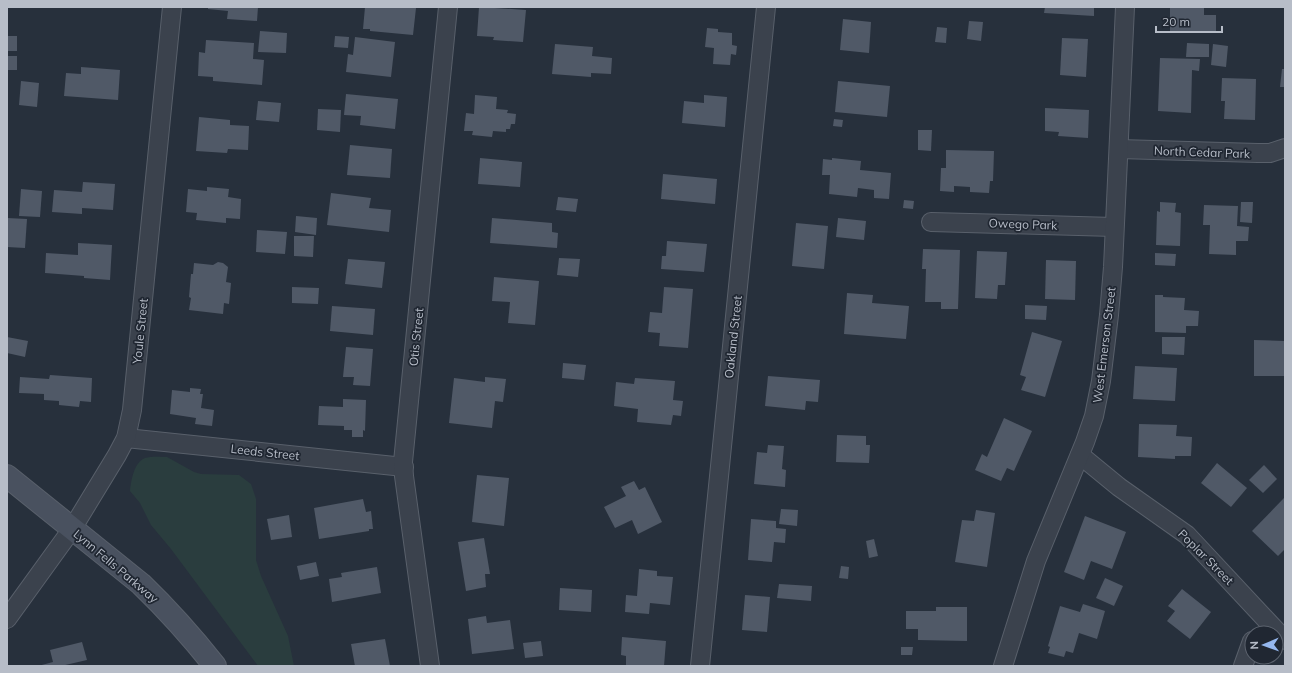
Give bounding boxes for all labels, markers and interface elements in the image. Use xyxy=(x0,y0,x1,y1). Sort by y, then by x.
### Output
scale bar xyxy=(1156,8,1222,34)
text: 20 m xyxy=(1162,14,1190,29)
street label: North Cedar Park xyxy=(1154,143,1251,161)
street label: Owego Park xyxy=(988,215,1058,233)
street label: West Emerson Street xyxy=(1089,286,1119,404)
street label: Oakland Street xyxy=(721,295,745,379)
street label: Youle Street xyxy=(129,297,151,366)
street label: Otis Street xyxy=(405,307,427,367)
street label: Leeds Street xyxy=(230,441,300,463)
street label: Lynn Fells Parkway xyxy=(70,526,162,606)
street label: Poplar Street xyxy=(1175,526,1237,588)
north arrow xyxy=(1244,625,1284,665)
text: N xyxy=(1247,641,1261,650)

